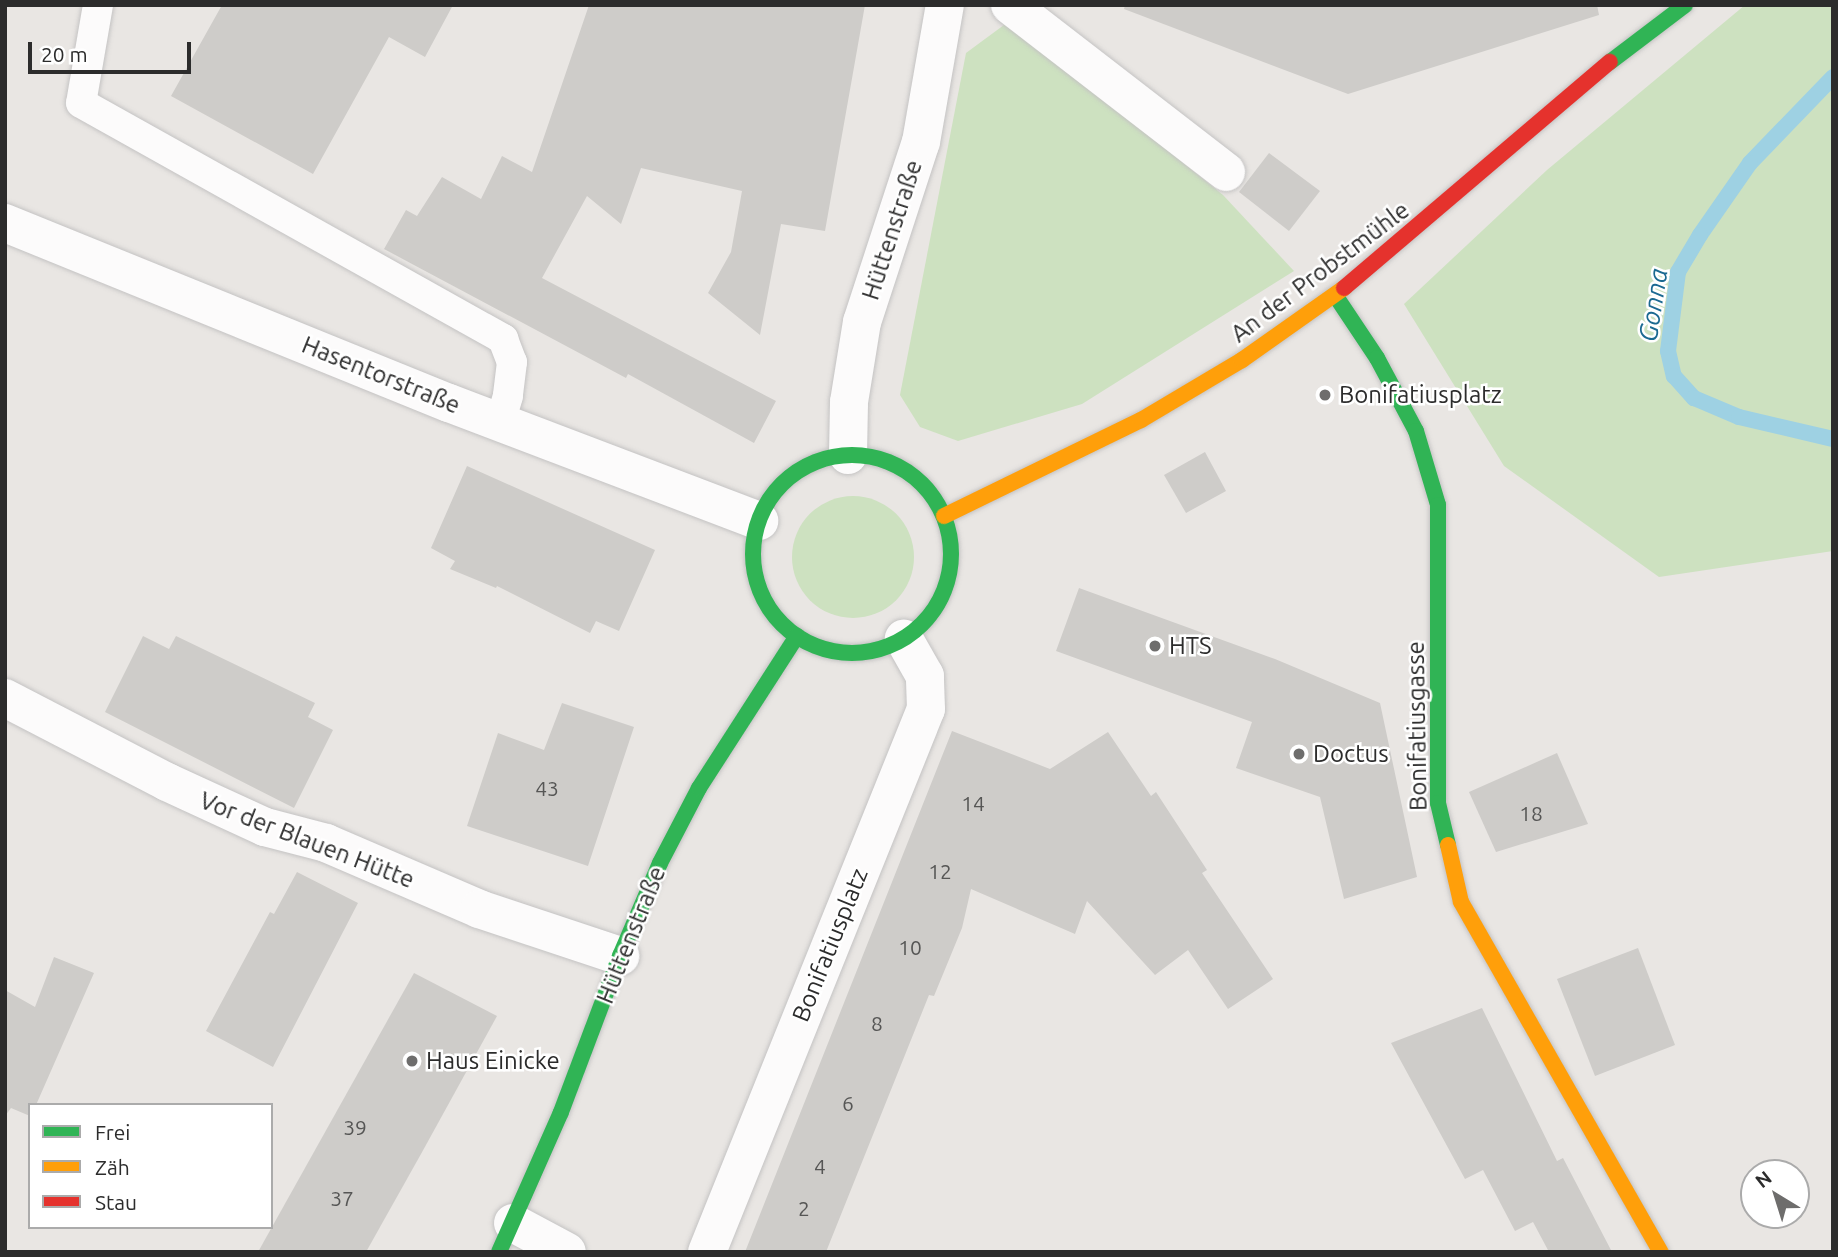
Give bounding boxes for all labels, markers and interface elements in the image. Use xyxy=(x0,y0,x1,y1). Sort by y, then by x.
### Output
scale bar xyxy=(32,28,194,72)
text: 20 m xyxy=(41,42,88,66)
street label: Hüttenstraße xyxy=(856,157,928,303)
street label: An der Probstmühle xyxy=(1225,196,1415,348)
water label: Gonna xyxy=(1632,266,1674,344)
street label: Hasentorstraße xyxy=(298,330,464,420)
place label: Bonifatiusplatz xyxy=(1339,381,1502,409)
marker: Bonifatiusplatz xyxy=(1317,387,1333,403)
place label: HTS xyxy=(1169,632,1212,660)
marker: HTS xyxy=(1147,638,1163,654)
street label: Bonifatiusgasse xyxy=(1401,641,1433,811)
place label: Doctus xyxy=(1313,740,1389,768)
marker: Doctus xyxy=(1291,746,1307,762)
house number: 43 xyxy=(535,775,559,801)
street label: Vor der Blauen Hütte xyxy=(196,786,418,894)
house number: 14 xyxy=(961,790,985,816)
house number: 18 xyxy=(1519,800,1543,826)
house number: 12 xyxy=(928,858,952,884)
street label: Hüttenstraße xyxy=(590,862,672,1008)
street label: Bonifatiusplatz xyxy=(786,864,874,1026)
house number: 10 xyxy=(898,934,922,960)
house number: 8 xyxy=(871,1010,883,1036)
place label: Haus Einicke xyxy=(426,1047,560,1075)
marker: Haus Einicke xyxy=(404,1053,420,1069)
house number: 6 xyxy=(842,1090,854,1116)
legend xyxy=(28,1103,273,1229)
house number: 39 xyxy=(343,1114,367,1140)
text: Frei xyxy=(95,1120,130,1144)
house number: 4 xyxy=(814,1153,826,1179)
text: Zäh xyxy=(95,1155,130,1179)
north arrow xyxy=(1740,1159,1810,1229)
text: N xyxy=(1751,1166,1776,1192)
house number: 37 xyxy=(330,1185,354,1211)
text: Stau xyxy=(95,1190,137,1214)
house number: 2 xyxy=(798,1195,810,1221)

